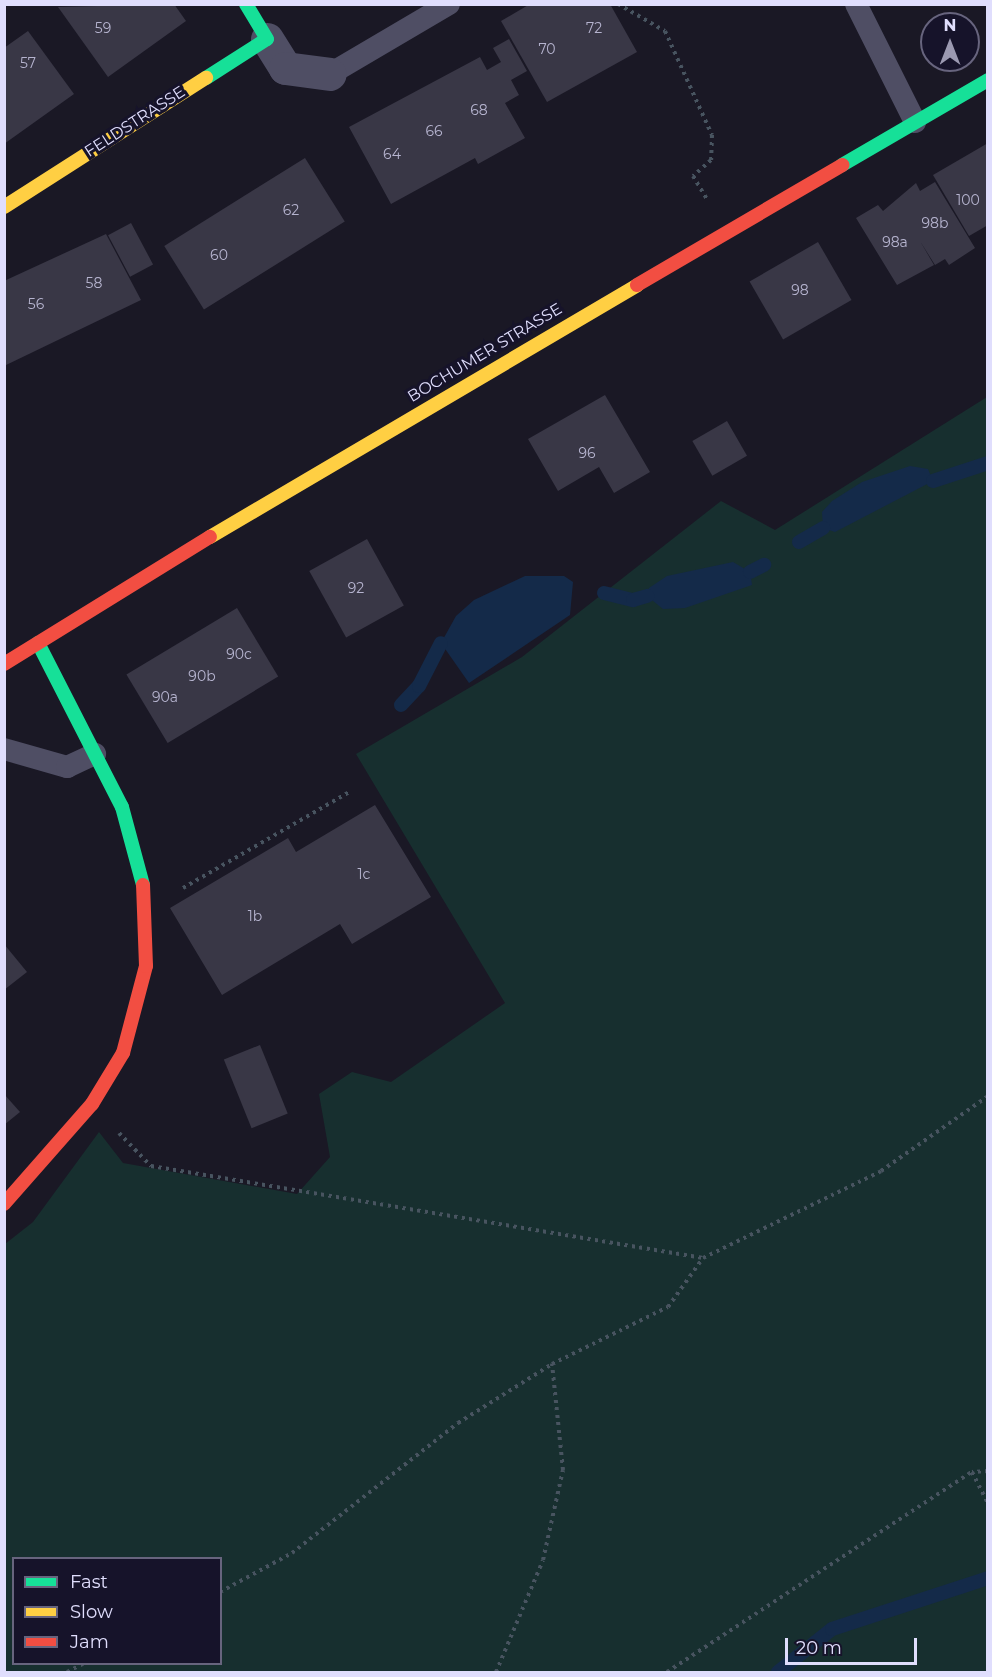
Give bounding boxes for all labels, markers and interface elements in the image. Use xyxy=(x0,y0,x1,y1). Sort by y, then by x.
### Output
north arrow xyxy=(920,12,980,72)
text: N xyxy=(944,16,956,35)
house number: 59 xyxy=(95,20,111,36)
house number: 72 xyxy=(586,20,602,36)
house number: 70 xyxy=(538,41,556,57)
house number: 57 xyxy=(20,55,36,71)
street label: FELDSTRASSE xyxy=(81,82,189,162)
house number: 68 xyxy=(470,102,488,118)
house number: 66 xyxy=(425,123,443,139)
house number: 64 xyxy=(383,146,401,162)
house number: 100 xyxy=(956,192,980,208)
house number: 62 xyxy=(283,202,299,218)
house number: 98b xyxy=(922,215,948,231)
house number: 98a xyxy=(882,234,908,250)
house number: 60 xyxy=(210,247,228,263)
house number: 58 xyxy=(86,275,102,291)
house number: 98 xyxy=(791,282,809,298)
house number: 56 xyxy=(28,296,44,312)
street label: BOCHUMER STRASSE xyxy=(404,299,566,407)
house number: 96 xyxy=(578,445,596,461)
house number: 92 xyxy=(348,580,364,596)
house number: 90c xyxy=(226,646,252,662)
house number: 90b xyxy=(188,668,216,684)
house number: 90a xyxy=(152,689,178,705)
house number: 1c xyxy=(358,866,370,882)
house number: 1b xyxy=(248,908,262,924)
legend xyxy=(12,1557,222,1665)
text: Fast xyxy=(70,1571,108,1593)
text: Slow xyxy=(70,1601,113,1623)
scale bar xyxy=(788,1626,920,1664)
text: Jam xyxy=(70,1631,109,1653)
text: 20 m xyxy=(796,1637,842,1659)

